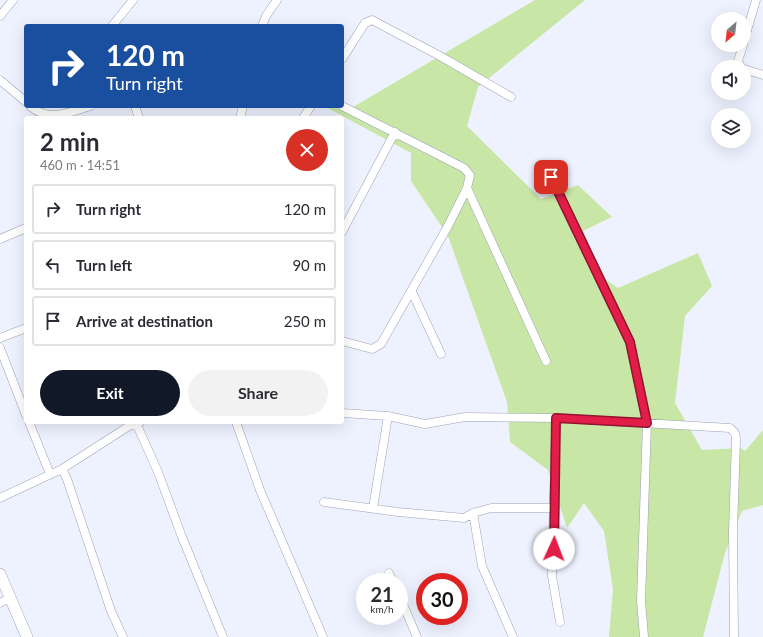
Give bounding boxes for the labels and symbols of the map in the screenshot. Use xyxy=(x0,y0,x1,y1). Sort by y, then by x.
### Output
north arrow xyxy=(711,12,751,52)
pin xyxy=(534,160,568,194)
position arrow xyxy=(533,528,575,570)
speed limit sign: 30 xyxy=(416,573,468,625)

